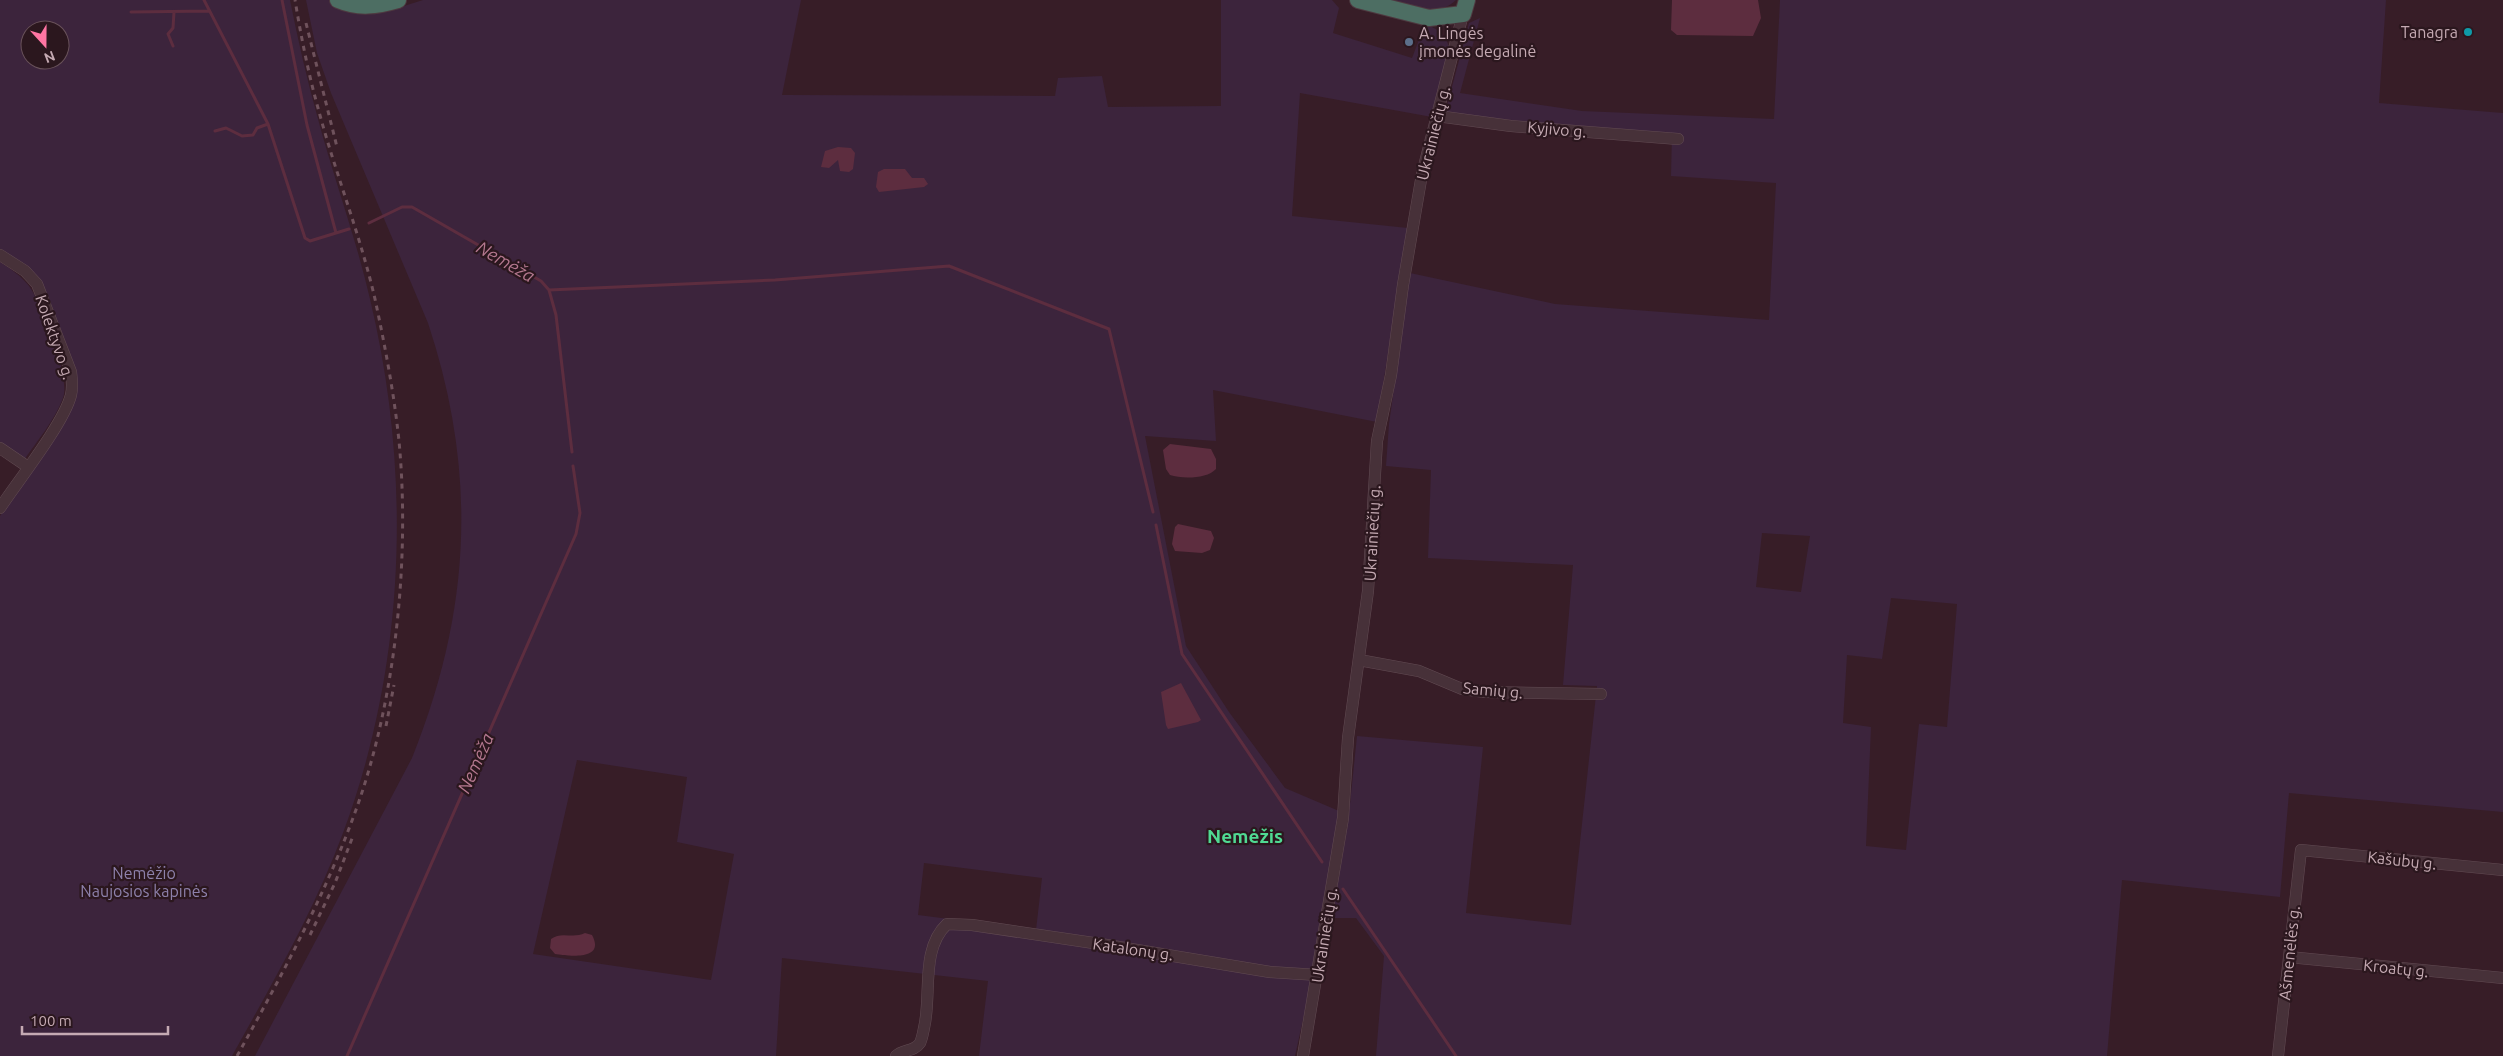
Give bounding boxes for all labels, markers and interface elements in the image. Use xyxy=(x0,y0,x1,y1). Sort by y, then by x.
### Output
north arrow xyxy=(20,20,70,70)
place label: Tanagra xyxy=(2401,23,2458,41)
place label: A. Lingės įmonės degalinė xyxy=(1419,24,1536,60)
marker: Tanagra xyxy=(2462,26,2474,38)
marker: A. Lingės įmonės degalinė xyxy=(1403,36,1415,48)
text: N xyxy=(42,48,57,66)
street label: Ukrainiečių g. xyxy=(1413,84,1453,182)
street label: Kyjivo g. xyxy=(1527,117,1587,141)
water label: Nemėža xyxy=(474,236,539,286)
street label: Kolektyvo g. xyxy=(32,292,78,382)
street label: Ukrainiečių g. xyxy=(1360,484,1384,582)
street label: Samių g. xyxy=(1462,678,1524,702)
water label: Nemėža xyxy=(453,730,497,796)
district label: Nemėžis xyxy=(1207,825,1283,847)
street label: Kašubų g. xyxy=(2367,847,2437,873)
park label: Nemėžio Naujosios kapinės xyxy=(80,864,208,900)
street label: Ukrainiečių g. xyxy=(1308,886,1340,984)
street label: Ašmenėlės g. xyxy=(2275,905,2303,1001)
street label: Katalonų g. xyxy=(1092,934,1174,964)
street label: Kroatų g. xyxy=(2362,956,2430,980)
scale bar xyxy=(22,1004,169,1036)
text: 100 m xyxy=(30,1012,72,1029)

